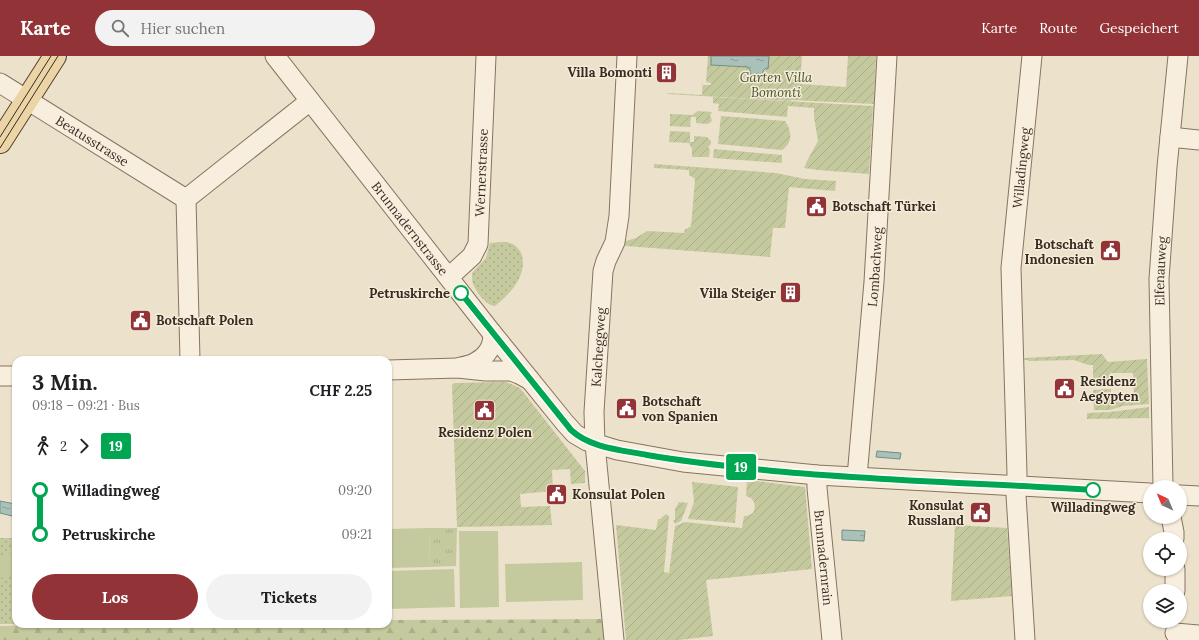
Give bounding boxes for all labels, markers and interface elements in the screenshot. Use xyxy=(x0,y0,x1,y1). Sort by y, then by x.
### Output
search box xyxy=(95,10,375,46)
text: Karte xyxy=(20,16,71,40)
icon: search xyxy=(109,17,131,39)
text: Hier suchen xyxy=(141,19,225,38)
text: Karte xyxy=(981,19,1017,37)
text: Route xyxy=(1039,19,1077,37)
text: Gespeichert xyxy=(1099,19,1179,37)
building icon: Villa Bomonti xyxy=(654,59,680,85)
place label: Villa Bomonti xyxy=(567,64,652,81)
park label: Garten Villa Bomonti xyxy=(740,69,813,101)
street label: Beatusstrasse xyxy=(53,112,132,170)
street label: Willadingweg xyxy=(1009,126,1034,209)
street label: Wernerstrasse xyxy=(471,128,492,217)
street label: Brunnadernstrasse xyxy=(368,178,452,279)
public building icon: Botschaft Türkei xyxy=(803,193,829,219)
place label: Botschaft Türkei xyxy=(832,198,936,215)
street label: Lombachweg xyxy=(864,225,886,308)
street label: Elfenauweg xyxy=(1151,235,1171,306)
place label: Botschaft Indonesien xyxy=(1025,236,1095,268)
public building icon: Botschaft Indonesien xyxy=(1097,238,1123,264)
building icon: Villa Steiger xyxy=(778,280,804,306)
place label: Petruskirche xyxy=(369,285,450,302)
marker: Petruskirche xyxy=(453,285,469,301)
place label: Villa Steiger xyxy=(700,285,777,302)
street label: Kalcheggweg xyxy=(588,306,610,388)
public building icon: Botschaft Polen xyxy=(127,307,153,333)
place label: Botschaft Polen xyxy=(156,312,254,329)
text: 3 Min. xyxy=(32,368,98,396)
place label: Residenz Aegypten xyxy=(1080,373,1139,405)
public building icon: Residenz Aegypten xyxy=(1052,375,1078,401)
text: CHF 2.25 xyxy=(309,381,372,400)
place label: Botschaft von Spanien xyxy=(642,393,719,425)
public building icon: Botschaft von Spanien xyxy=(613,395,639,421)
text: 09:18 – 09:21 · Bus xyxy=(32,397,140,414)
public building icon: Residenz Polen xyxy=(472,397,498,423)
place label: Residenz Polen xyxy=(438,424,533,441)
icon: walk xyxy=(32,435,54,457)
icon: forward xyxy=(73,435,95,457)
text: 19 xyxy=(109,437,123,455)
text: 2 xyxy=(60,438,67,455)
line badge: 19 xyxy=(723,454,759,480)
text: 19 xyxy=(734,458,748,476)
north arrow xyxy=(1143,480,1187,524)
map controls xyxy=(1143,480,1187,628)
text: Willadingweg xyxy=(62,481,160,500)
public building icon: Konsulat Polen xyxy=(543,481,569,507)
text: 09:20 xyxy=(338,482,372,499)
marker: Willadingweg xyxy=(1085,482,1101,498)
place label: Konsulat Polen xyxy=(572,486,666,503)
place label: Konsulat Russland xyxy=(908,497,965,529)
public building icon: Konsulat Russland xyxy=(967,499,993,525)
place label: Willadingweg xyxy=(1051,499,1136,516)
street label: Brunnadernrain xyxy=(810,509,837,606)
text: Petruskirche xyxy=(62,525,155,544)
text: 09:21 xyxy=(341,526,372,543)
button: locate xyxy=(1143,532,1187,576)
button: Los xyxy=(32,574,198,620)
button: Tickets xyxy=(206,574,372,620)
button: layers xyxy=(1143,584,1187,628)

